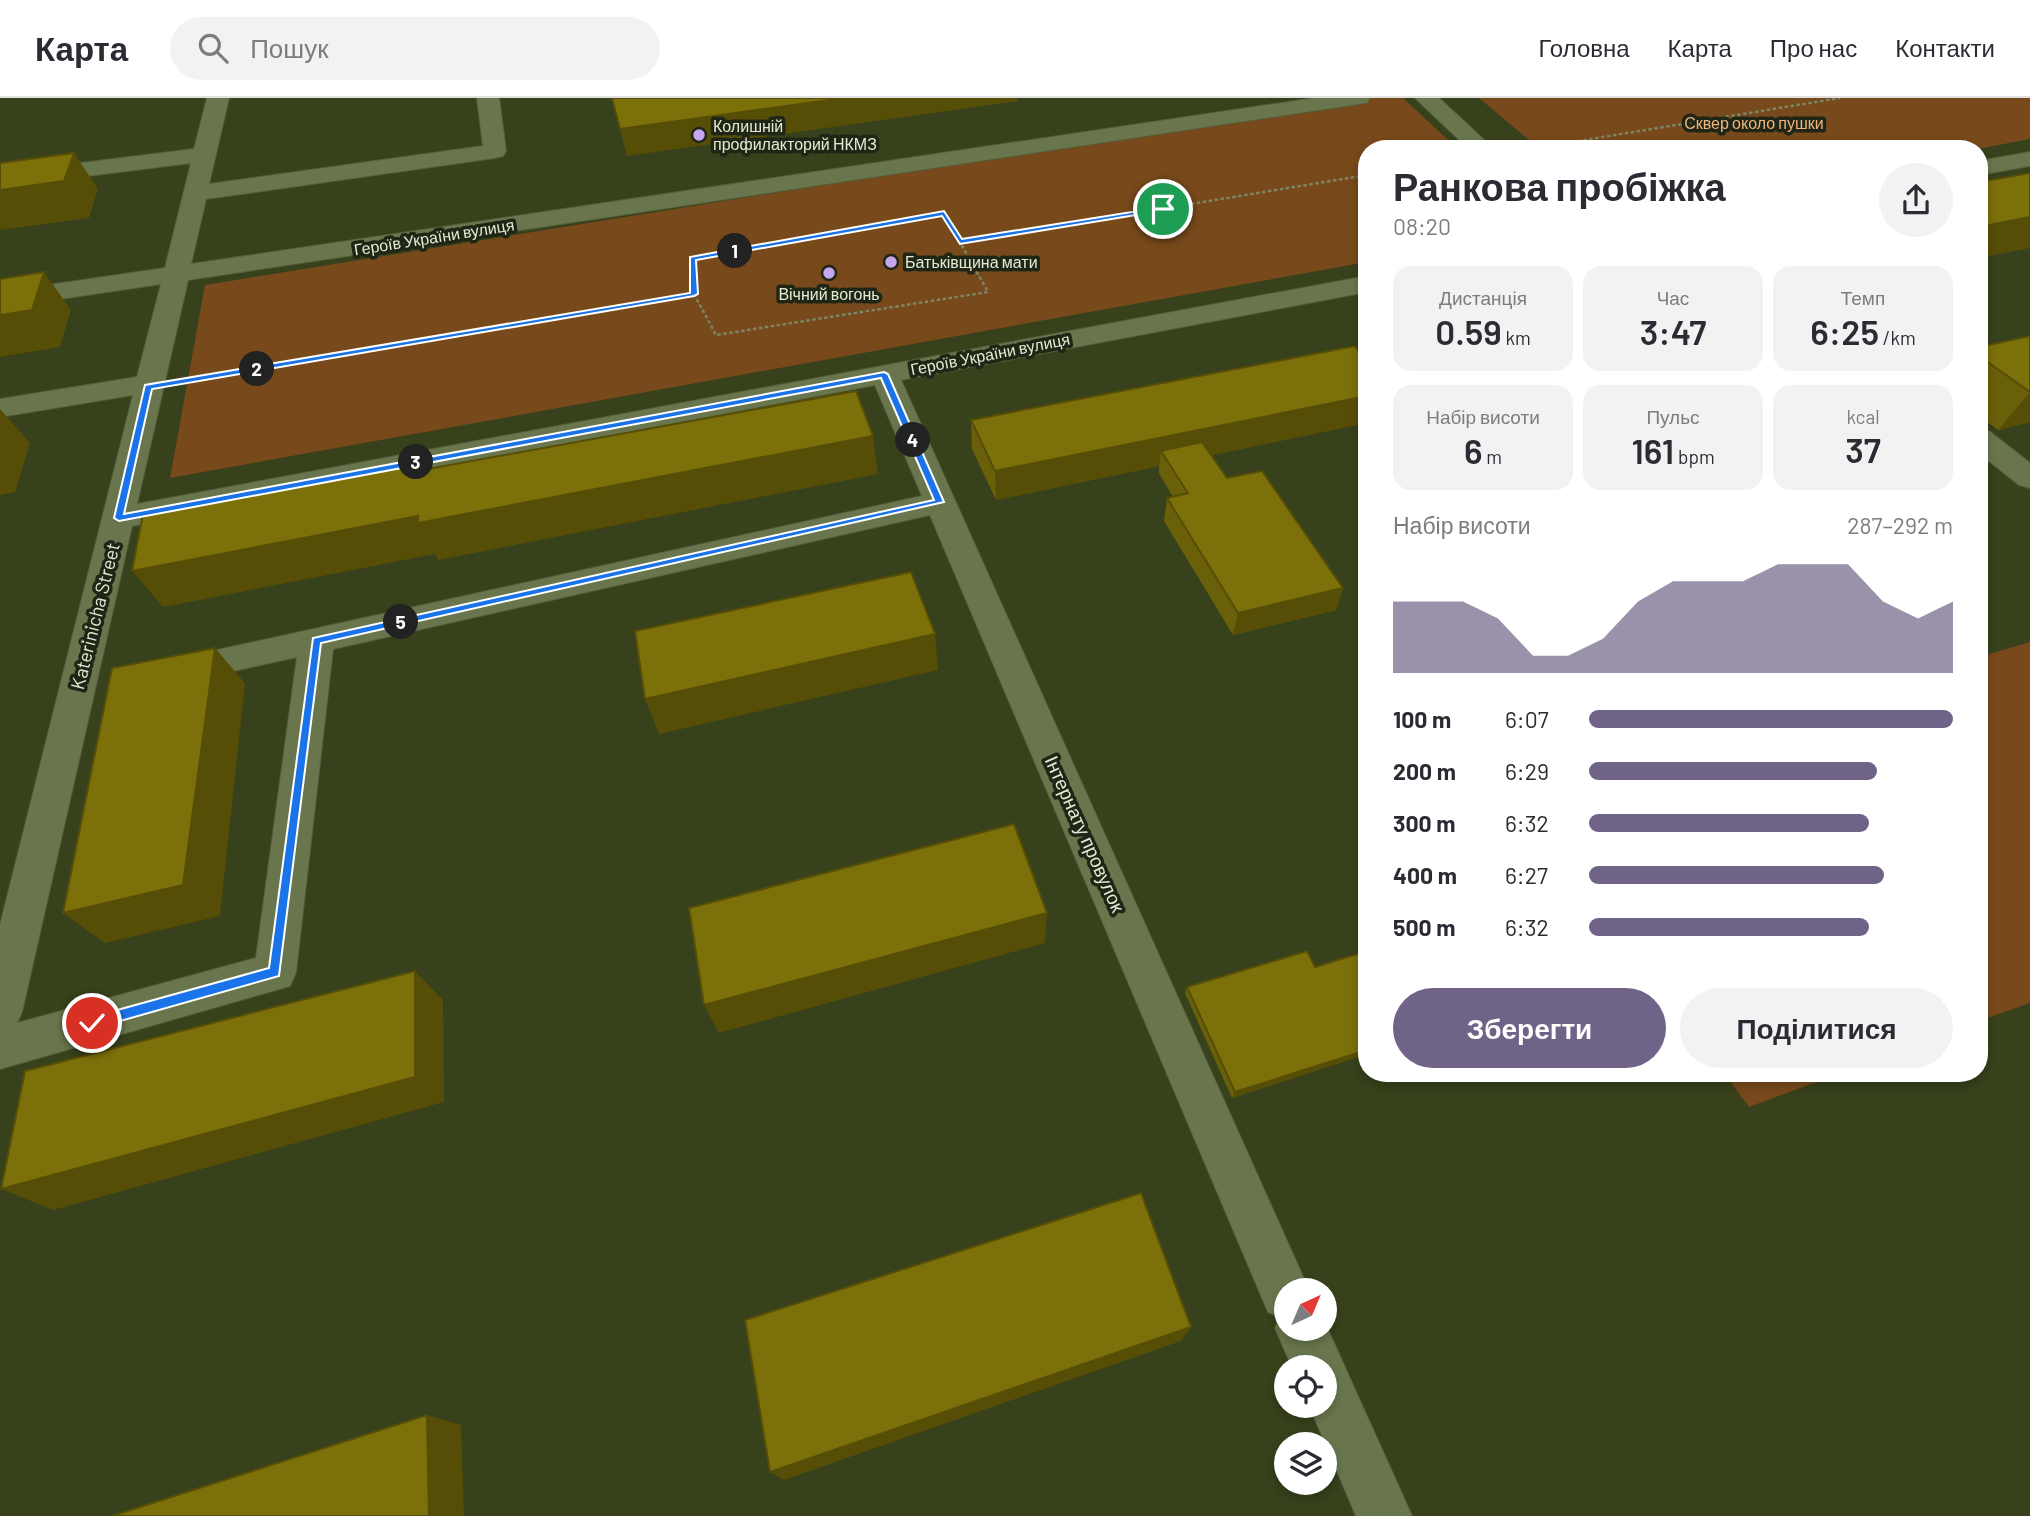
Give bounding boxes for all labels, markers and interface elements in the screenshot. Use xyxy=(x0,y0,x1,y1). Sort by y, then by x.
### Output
search box xyxy=(170,17,660,80)
text: Карта xyxy=(35,28,128,68)
icon: search xyxy=(194,29,232,67)
text: Пошук xyxy=(250,32,329,63)
text: Головна xyxy=(1538,33,1630,62)
text: Карта xyxy=(1668,33,1732,62)
text: Про нас xyxy=(1770,33,1857,62)
text: Контакти xyxy=(1895,33,1995,62)
park label: Сквер около пушки xyxy=(1684,113,1824,132)
place label: Колишній профилакторий НКМЗ xyxy=(713,116,877,153)
marker: Колишній профилакторий НКМЗ xyxy=(691,127,707,143)
text: Ранкова пробіжка xyxy=(1393,163,1726,209)
button: share xyxy=(1879,163,1953,237)
pin xyxy=(1133,179,1193,239)
icon: arrive xyxy=(1144,190,1182,228)
text: 08:20 xyxy=(1393,212,1451,240)
street label: Героїв України вулиця xyxy=(352,214,515,259)
pin: 1 xyxy=(718,234,752,268)
text: 1 xyxy=(731,239,738,262)
place label: Батьківщина мати xyxy=(905,252,1038,271)
marker: Батьківщина мати xyxy=(883,254,899,270)
marker: Вічний вогонь xyxy=(821,265,837,281)
place label: Вічний вогонь xyxy=(778,284,880,303)
text: Дистанція xyxy=(1439,286,1527,309)
text: Час xyxy=(1657,286,1689,309)
text: Темп xyxy=(1841,286,1885,309)
text: 0.59 xyxy=(1435,310,1502,352)
text: 3:47 xyxy=(1640,310,1706,352)
text: 6:25 xyxy=(1810,310,1879,352)
text: km xyxy=(1502,326,1531,349)
text: /km xyxy=(1879,326,1916,349)
street label: Героїв України вулиця xyxy=(909,329,1071,378)
pin: 2 xyxy=(240,352,274,386)
text: 2 xyxy=(251,357,262,380)
text: Набір висоти xyxy=(1426,405,1540,428)
text: Пульс xyxy=(1646,405,1700,428)
text: kcal xyxy=(1846,405,1880,428)
pin: 4 xyxy=(895,422,930,458)
text: 4 xyxy=(907,428,918,451)
text: 37 xyxy=(1845,428,1881,470)
text: 6 xyxy=(1464,429,1483,471)
text: 161 xyxy=(1631,429,1674,471)
pin: 3 xyxy=(398,444,434,480)
text: m xyxy=(1483,445,1502,468)
text: bpm xyxy=(1674,445,1715,468)
text: 3 xyxy=(410,450,421,473)
text: Набір висоти xyxy=(1393,511,1531,539)
text: 287–292 m xyxy=(1847,511,1953,539)
street label: Katerinicha Street xyxy=(65,540,124,692)
pin: 5 xyxy=(384,604,418,640)
text: 5 xyxy=(395,610,406,633)
text: 100 m xyxy=(1393,705,1451,733)
text: 6:07 xyxy=(1505,705,1549,733)
street label: Інтернату провулок xyxy=(1041,752,1131,916)
text: 200 m xyxy=(1393,757,1456,785)
text: 6:29 xyxy=(1505,757,1549,785)
text: 300 m xyxy=(1393,809,1455,837)
text: 6:32 xyxy=(1505,809,1549,837)
text: 400 m xyxy=(1393,861,1457,889)
text: 6:27 xyxy=(1505,861,1548,889)
text: 500 m xyxy=(1393,913,1455,941)
text: 6:32 xyxy=(1505,913,1549,941)
button: Зберегти xyxy=(1393,988,1666,1068)
button: Поділитися xyxy=(1680,988,1953,1068)
pin xyxy=(62,993,122,1053)
icon: check xyxy=(73,1004,111,1042)
north arrow xyxy=(1274,1278,1337,1340)
map controls xyxy=(1274,1278,1337,1495)
button: locate xyxy=(1274,1355,1337,1418)
button: layers xyxy=(1274,1432,1337,1495)

